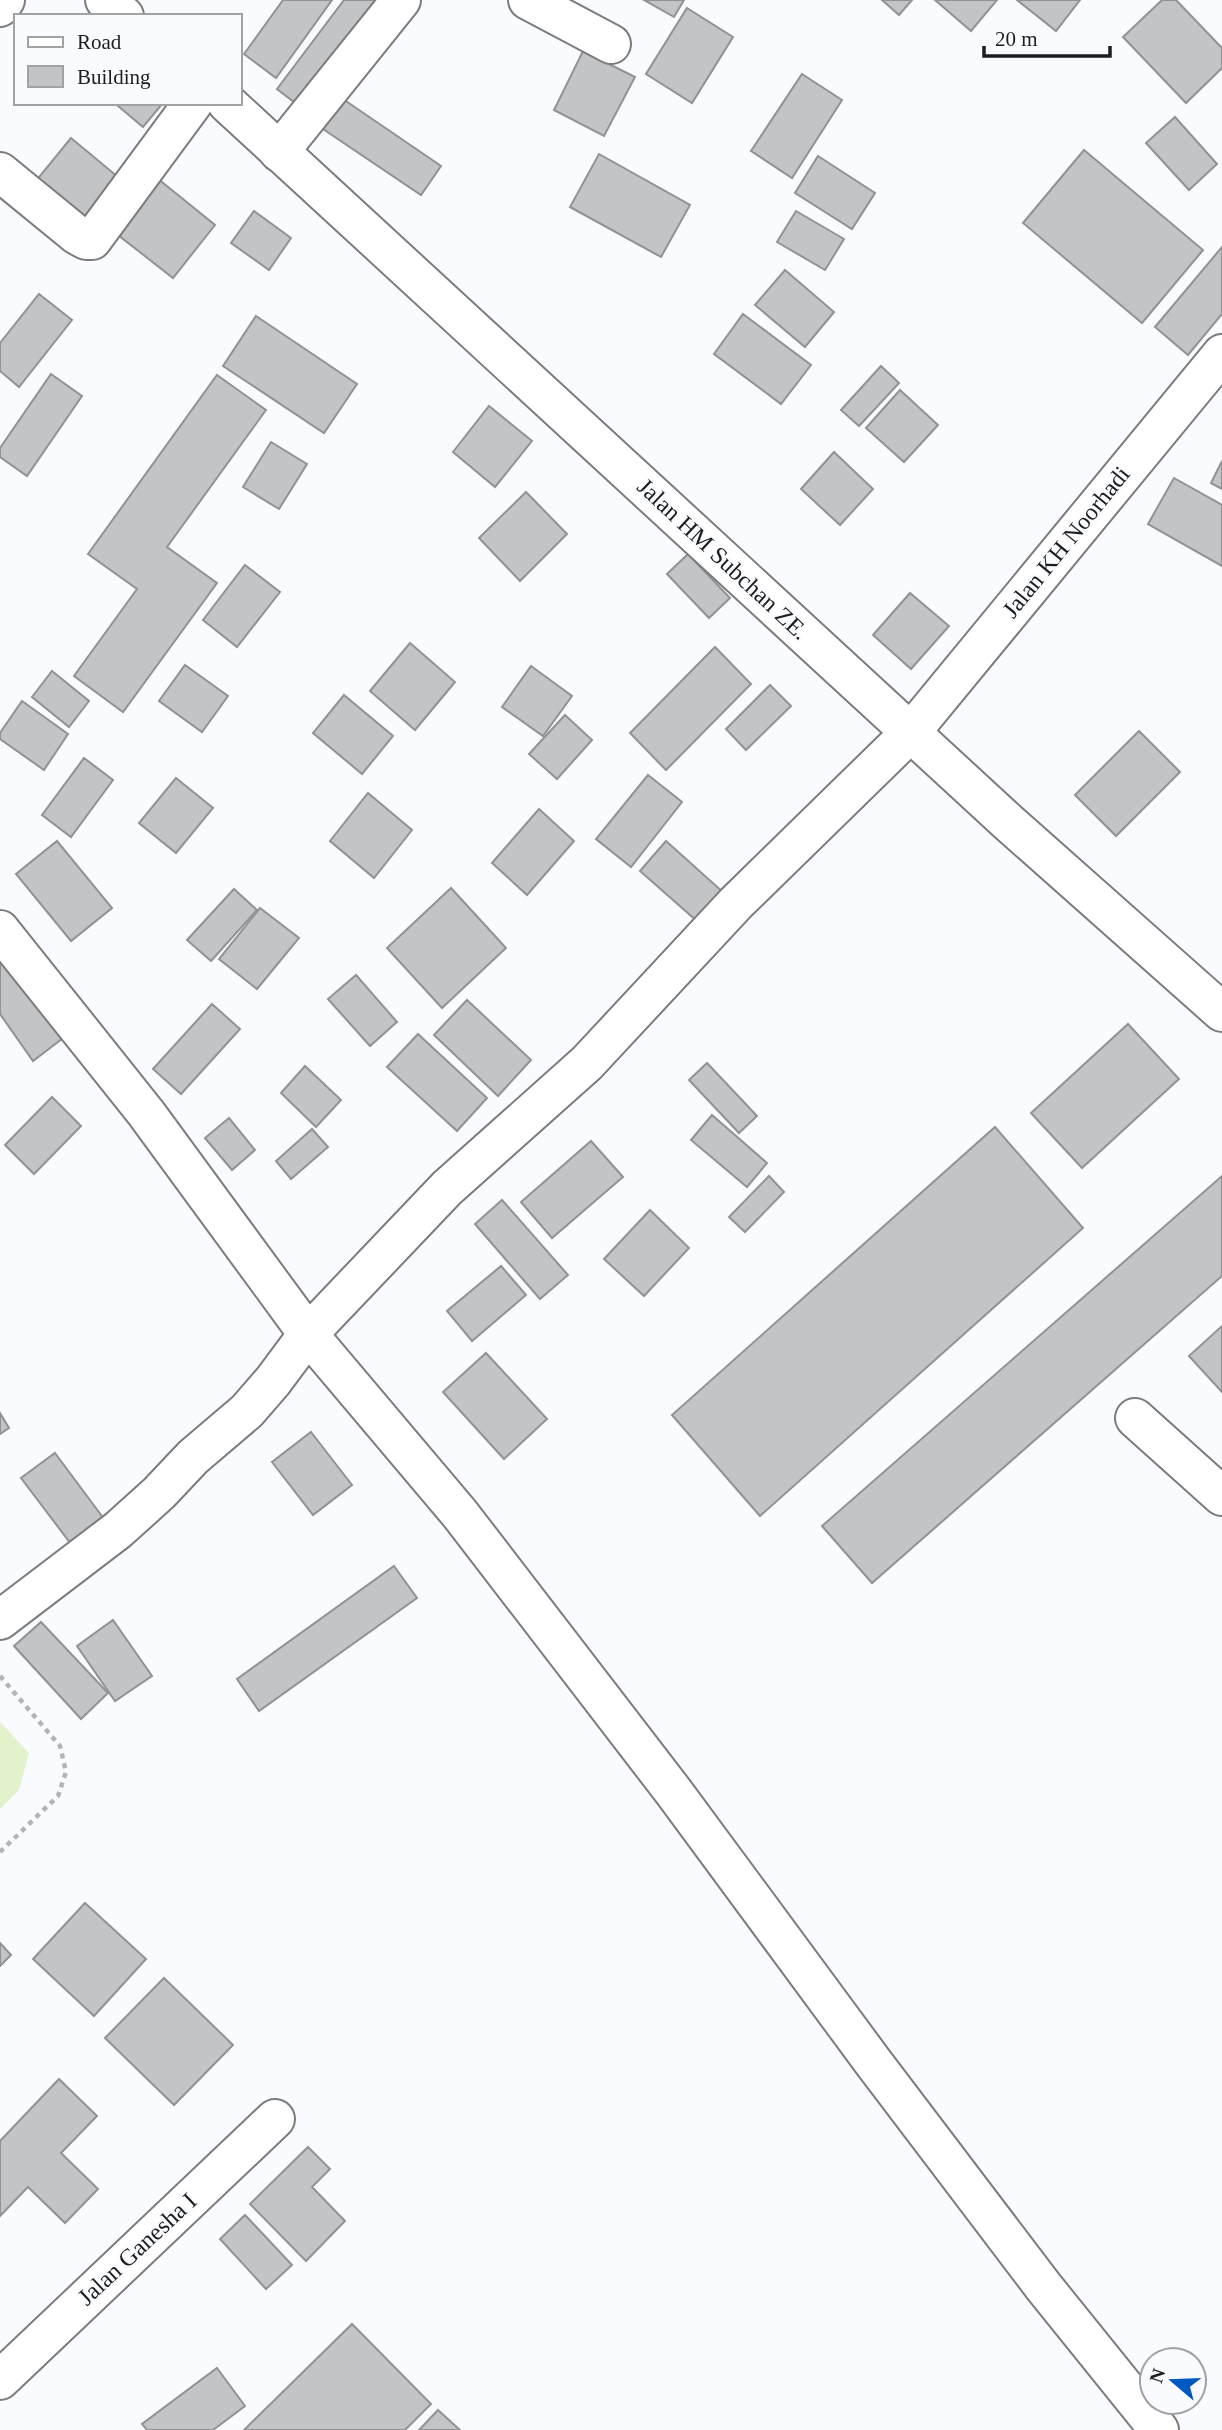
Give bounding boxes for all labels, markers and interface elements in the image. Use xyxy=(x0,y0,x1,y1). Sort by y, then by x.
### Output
legend xyxy=(14,14,242,105)
scale bar xyxy=(984,14,1110,58)
text: 20 m xyxy=(995,27,1038,51)
text: Road xyxy=(77,30,122,54)
text: Building xyxy=(77,65,151,89)
street label: Jalan KH Noorhadi xyxy=(997,461,1135,623)
street label: Jalan HM Subchan ZE. xyxy=(632,473,814,645)
street label: Jalan Ganesha I xyxy=(73,2188,201,2310)
north arrow xyxy=(1138,2346,1208,2416)
text: N xyxy=(1145,2365,1170,2386)

